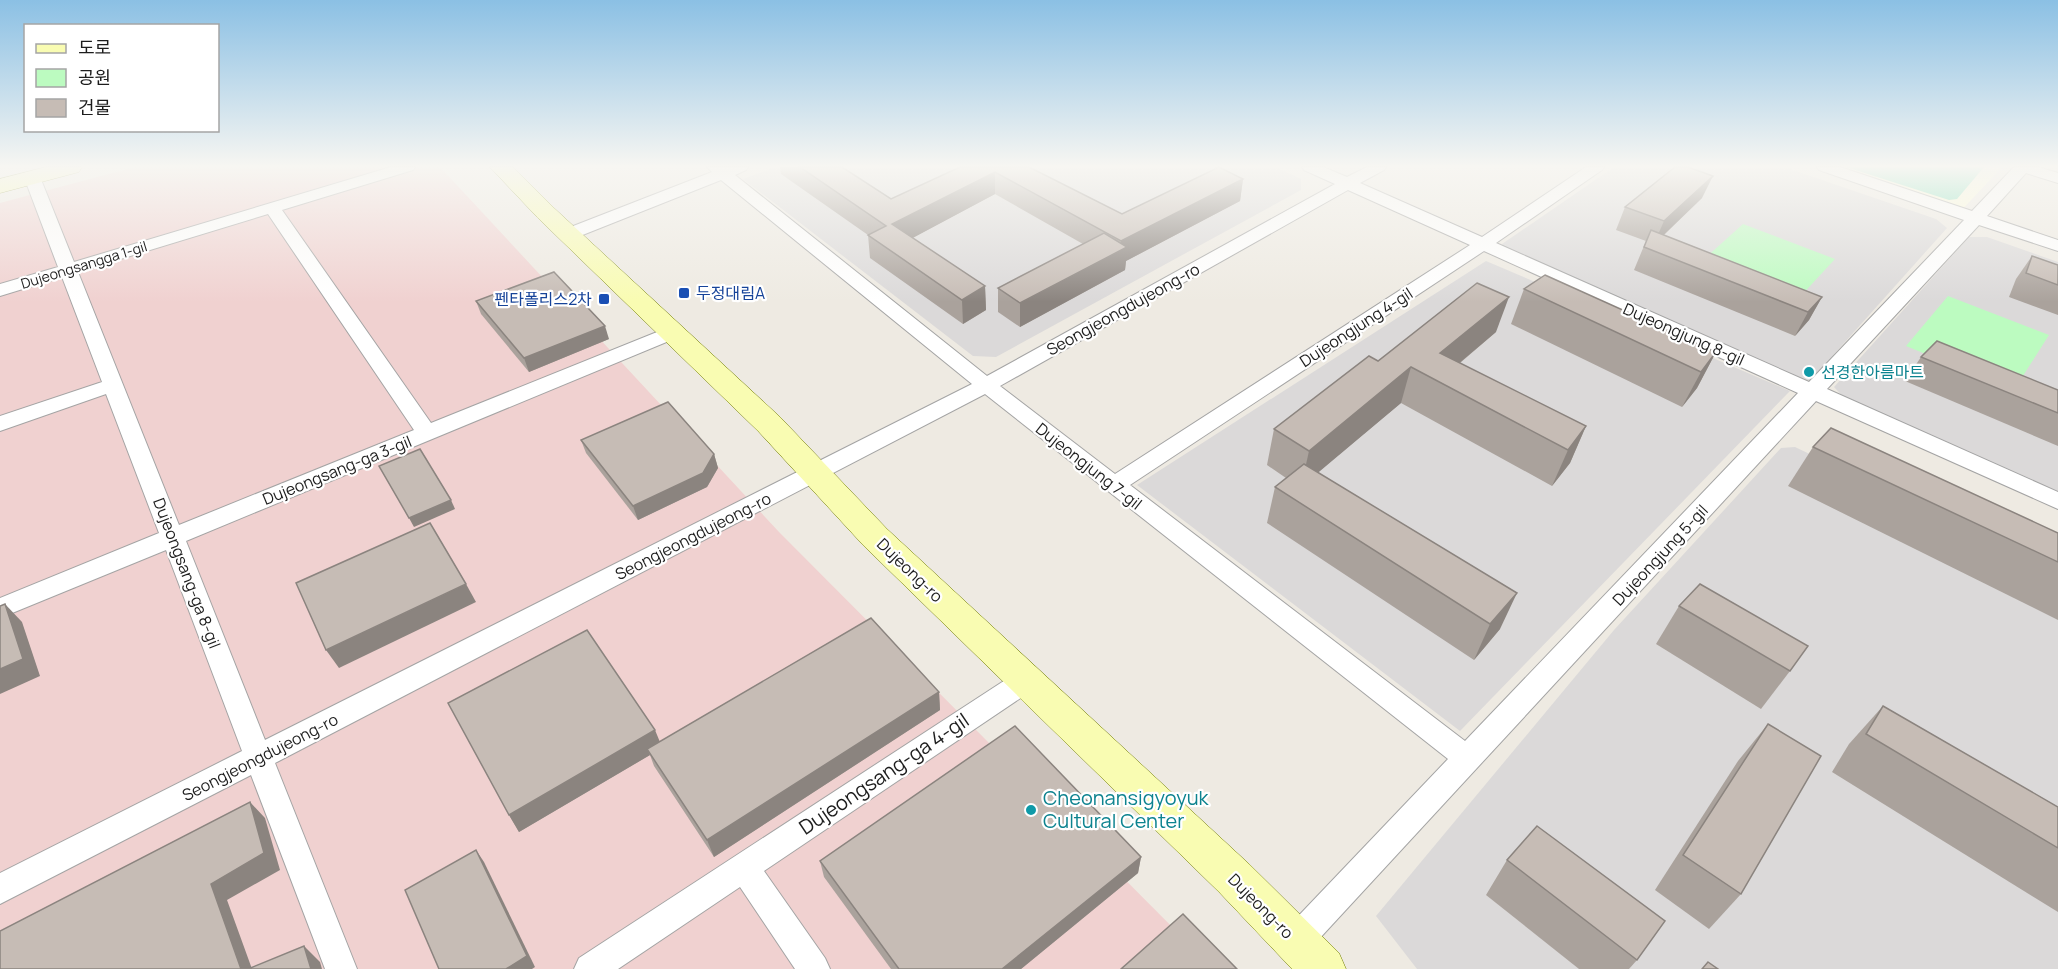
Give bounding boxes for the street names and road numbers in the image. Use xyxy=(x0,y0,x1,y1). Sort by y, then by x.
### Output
street label: Dujeongsangga 1-gil xyxy=(18,236,149,293)
street label: Seongjeongdujeong-ro xyxy=(1042,258,1204,360)
street label: Dujeongjung 4-gil xyxy=(1295,282,1417,372)
street label: Dujeongjung 8-gil xyxy=(1620,297,1748,371)
street label: Dujeongjung 7-gil xyxy=(1031,418,1147,514)
street label: Dujeongsang-ga 3-gil xyxy=(259,430,415,510)
street label: Seongjeongdujeong-ro xyxy=(611,487,775,585)
street label: Dujeongsang-ga 8-gil xyxy=(148,495,226,651)
street label: Dujeongjung 5-gil xyxy=(1607,500,1713,610)
street label: Dujeong-ro xyxy=(872,533,948,607)
street label: Dujeongsang-ga 4-gil xyxy=(793,707,974,841)
street label: Seongjeongdujeong-ro xyxy=(178,708,342,806)
street label: Dujeong-ro xyxy=(1224,869,1298,943)

